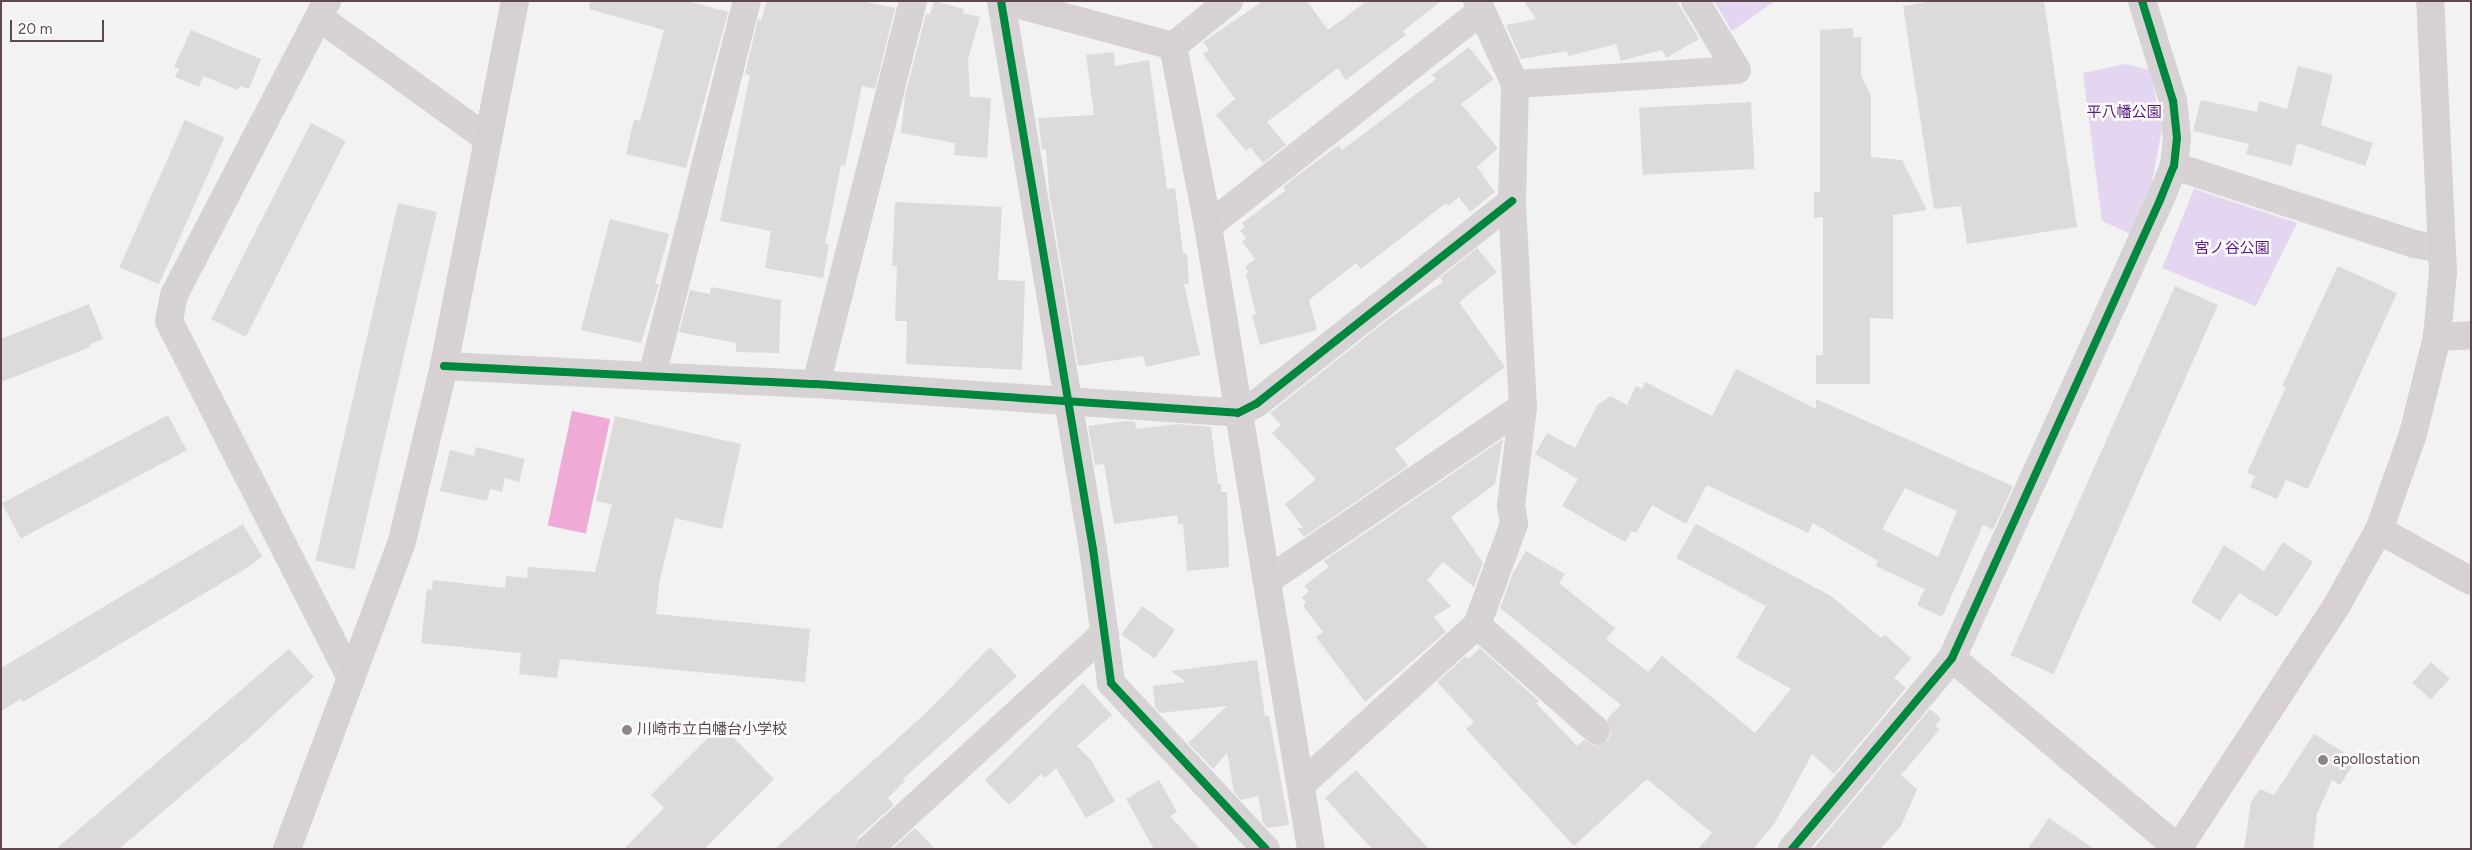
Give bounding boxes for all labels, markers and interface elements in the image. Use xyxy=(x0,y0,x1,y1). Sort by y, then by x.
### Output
scale bar xyxy=(12,10,106,42)
text: 20 m xyxy=(18,20,52,38)
park label: 平八幡公園 xyxy=(2087,104,2161,122)
park label: 宮ノ谷公園 xyxy=(2195,240,2269,258)
place label: 川崎市立白幡台小学校 xyxy=(637,721,787,739)
marker: 川崎市立白幡台小学校 xyxy=(621,724,633,736)
place label: apollostation xyxy=(2333,751,2420,769)
marker: apollostation xyxy=(2317,754,2329,766)

